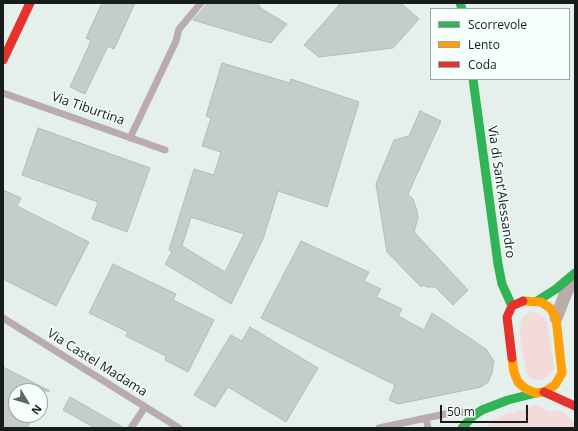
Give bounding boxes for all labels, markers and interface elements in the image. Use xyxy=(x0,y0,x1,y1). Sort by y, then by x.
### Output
legend xyxy=(430,8,570,80)
text: Scorrevole xyxy=(468,16,527,33)
text: Lento xyxy=(468,36,500,53)
text: Coda xyxy=(468,56,497,73)
street label: Via Tiburtina xyxy=(49,89,127,129)
street label: Via di Sant'Alessandro xyxy=(484,125,518,259)
street label: Via Castel Madama xyxy=(44,326,150,400)
north arrow xyxy=(8,383,48,423)
scale bar xyxy=(442,397,530,423)
text: N xyxy=(28,402,46,418)
text: 50 m xyxy=(447,403,475,420)

